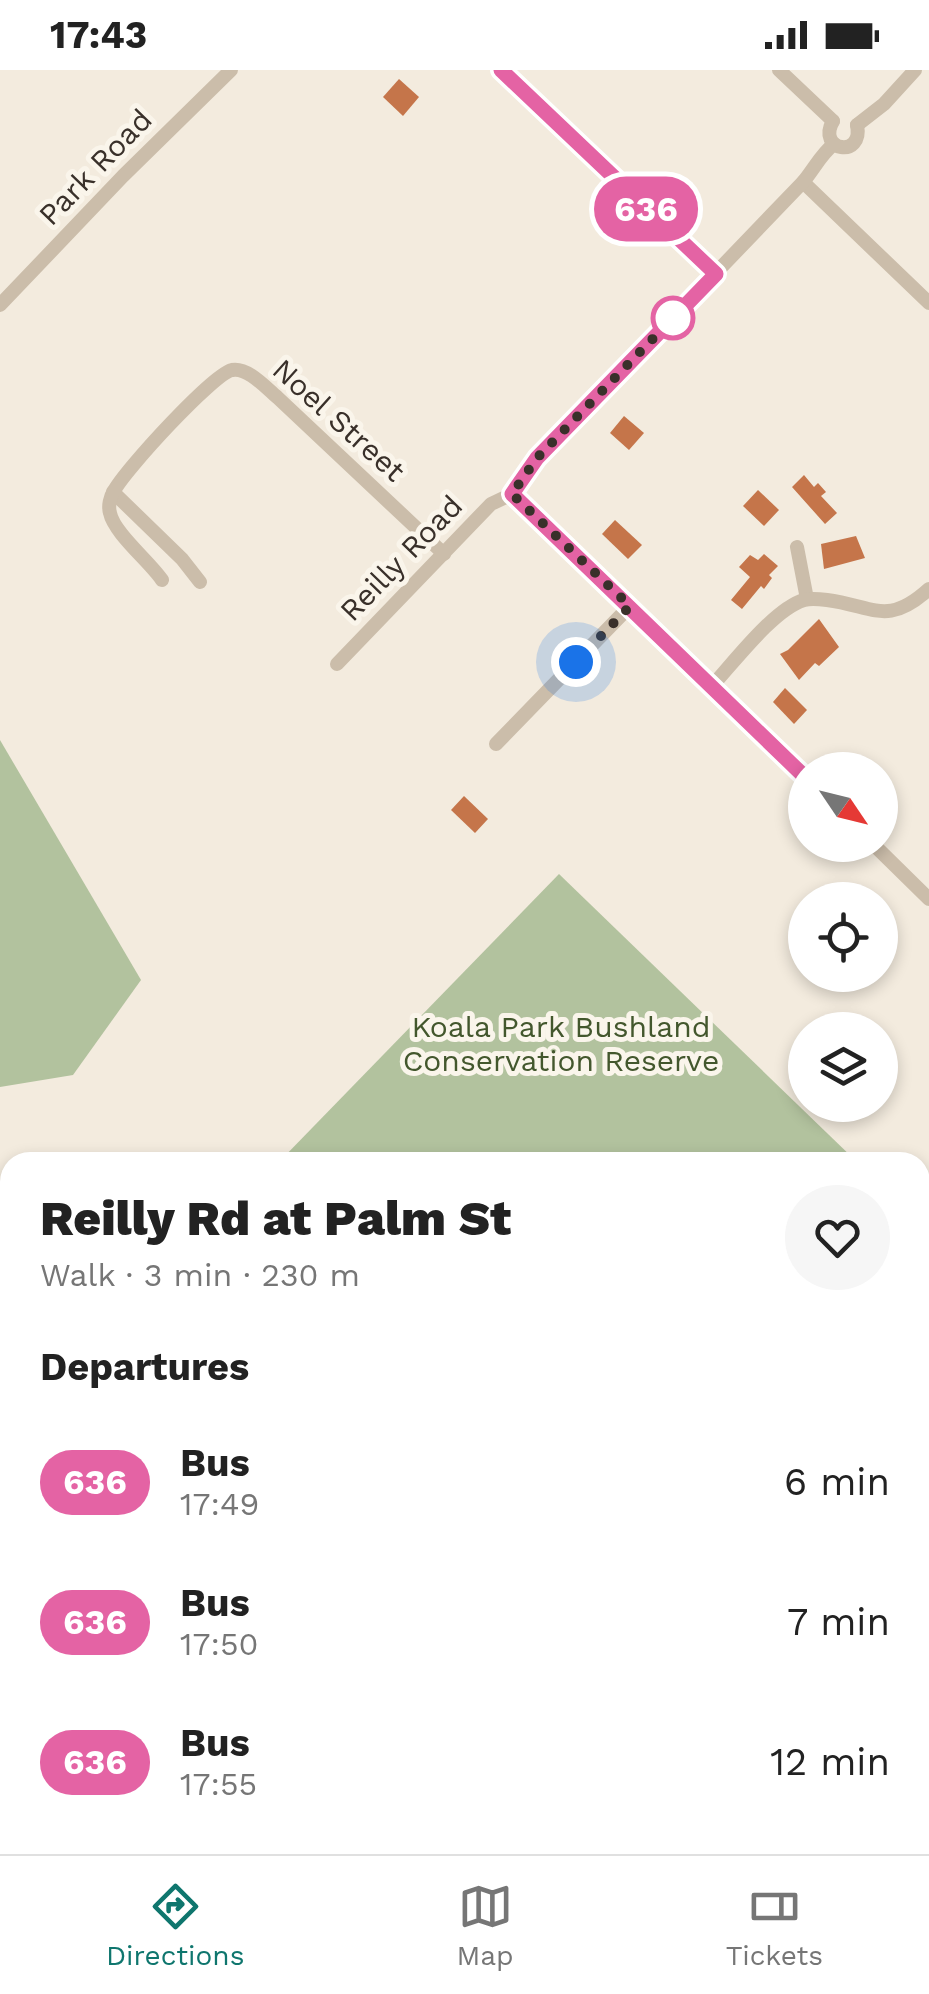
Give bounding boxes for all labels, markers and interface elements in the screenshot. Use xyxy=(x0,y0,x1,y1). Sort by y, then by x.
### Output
text: 17:43 xyxy=(50,13,147,57)
street label: Park Road xyxy=(31,102,159,232)
line badge: 636 xyxy=(588,176,704,242)
text: 636 xyxy=(614,188,678,230)
unlabelled marker xyxy=(652,297,694,339)
street label: Noel Street xyxy=(266,352,413,489)
street label: Reilly Road xyxy=(333,488,469,628)
your location xyxy=(551,637,601,687)
north arrow xyxy=(788,752,898,862)
map controls xyxy=(788,752,898,1122)
button: locate xyxy=(788,882,898,992)
park label: Koala Park Bushland Conservation Reserve xyxy=(403,1009,719,1078)
button: layers xyxy=(788,1012,898,1122)
button: heart xyxy=(785,1185,890,1290)
text: Reilly Rd at Palm St xyxy=(40,1190,511,1247)
text: Walk · 3 min · 230 m xyxy=(40,1256,360,1294)
text: Departures xyxy=(40,1345,249,1389)
text: Bus xyxy=(180,1441,250,1485)
text: 6 min xyxy=(784,1460,890,1504)
text: 636 xyxy=(63,1461,127,1503)
text: 17:49 xyxy=(180,1485,259,1523)
text: Bus xyxy=(180,1581,250,1625)
text: 7 min xyxy=(787,1600,890,1644)
text: 636 xyxy=(63,1601,127,1643)
text: 17:50 xyxy=(180,1625,258,1663)
text: Bus xyxy=(180,1721,250,1765)
text: 12 min xyxy=(770,1740,890,1784)
text: 636 xyxy=(63,1741,127,1783)
text: 17:55 xyxy=(180,1765,257,1803)
tab: Directions xyxy=(106,1879,244,1972)
tab: Map xyxy=(457,1879,514,1972)
tab: Tickets xyxy=(726,1879,823,1972)

